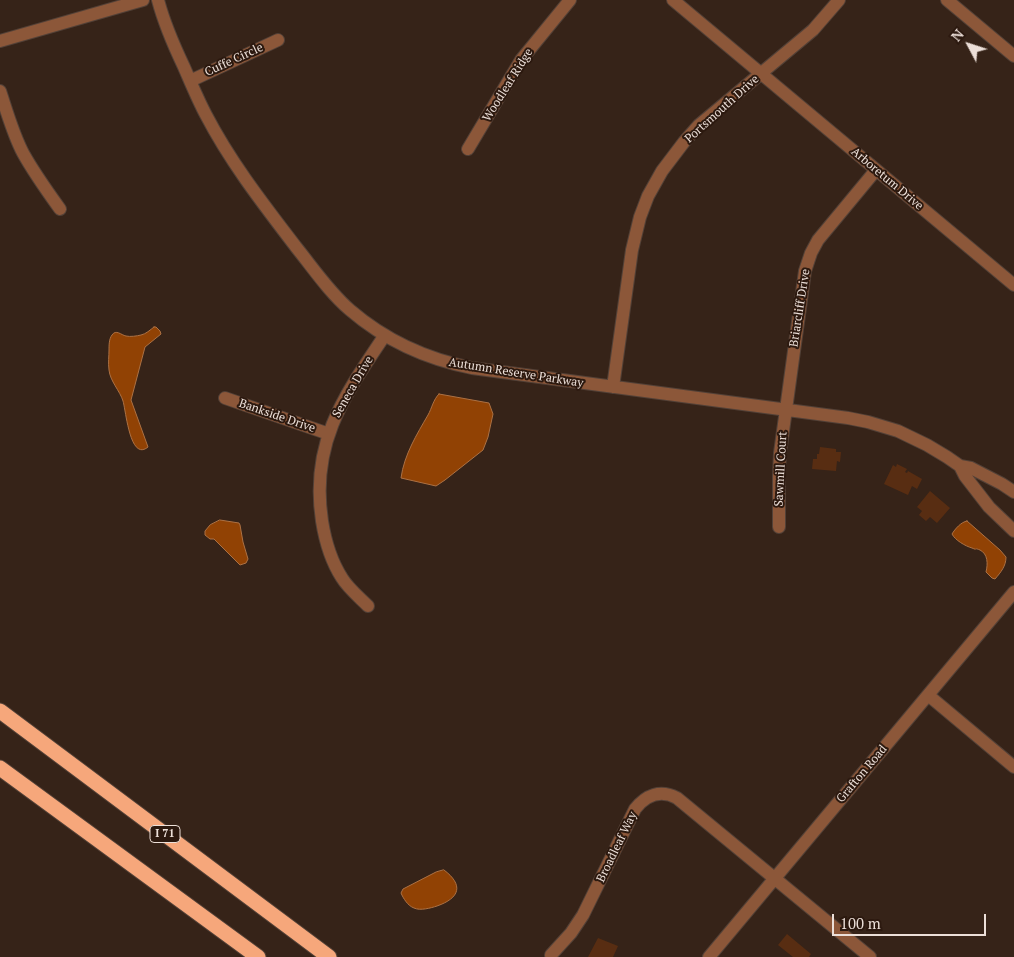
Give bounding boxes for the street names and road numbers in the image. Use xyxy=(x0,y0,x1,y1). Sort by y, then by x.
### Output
street label: Cuffe Circle xyxy=(203,40,265,80)
street label: Woodleaf Ridge xyxy=(480,46,536,124)
street label: Portsmouth Drive xyxy=(682,72,762,146)
street label: Arboretum Drive xyxy=(848,145,926,213)
street label: Briarcliff Drive xyxy=(787,268,813,348)
street label: Seneca Drive xyxy=(330,354,376,420)
street label: Autumn Reserve Parkway xyxy=(448,355,584,391)
street label: Bankside Drive xyxy=(237,396,317,436)
street label: Sawmill Court xyxy=(772,431,790,507)
street label: Grafton Road xyxy=(834,742,890,806)
street label: Broadleaf Way xyxy=(594,809,640,885)
road number: I 71 xyxy=(150,826,180,842)

